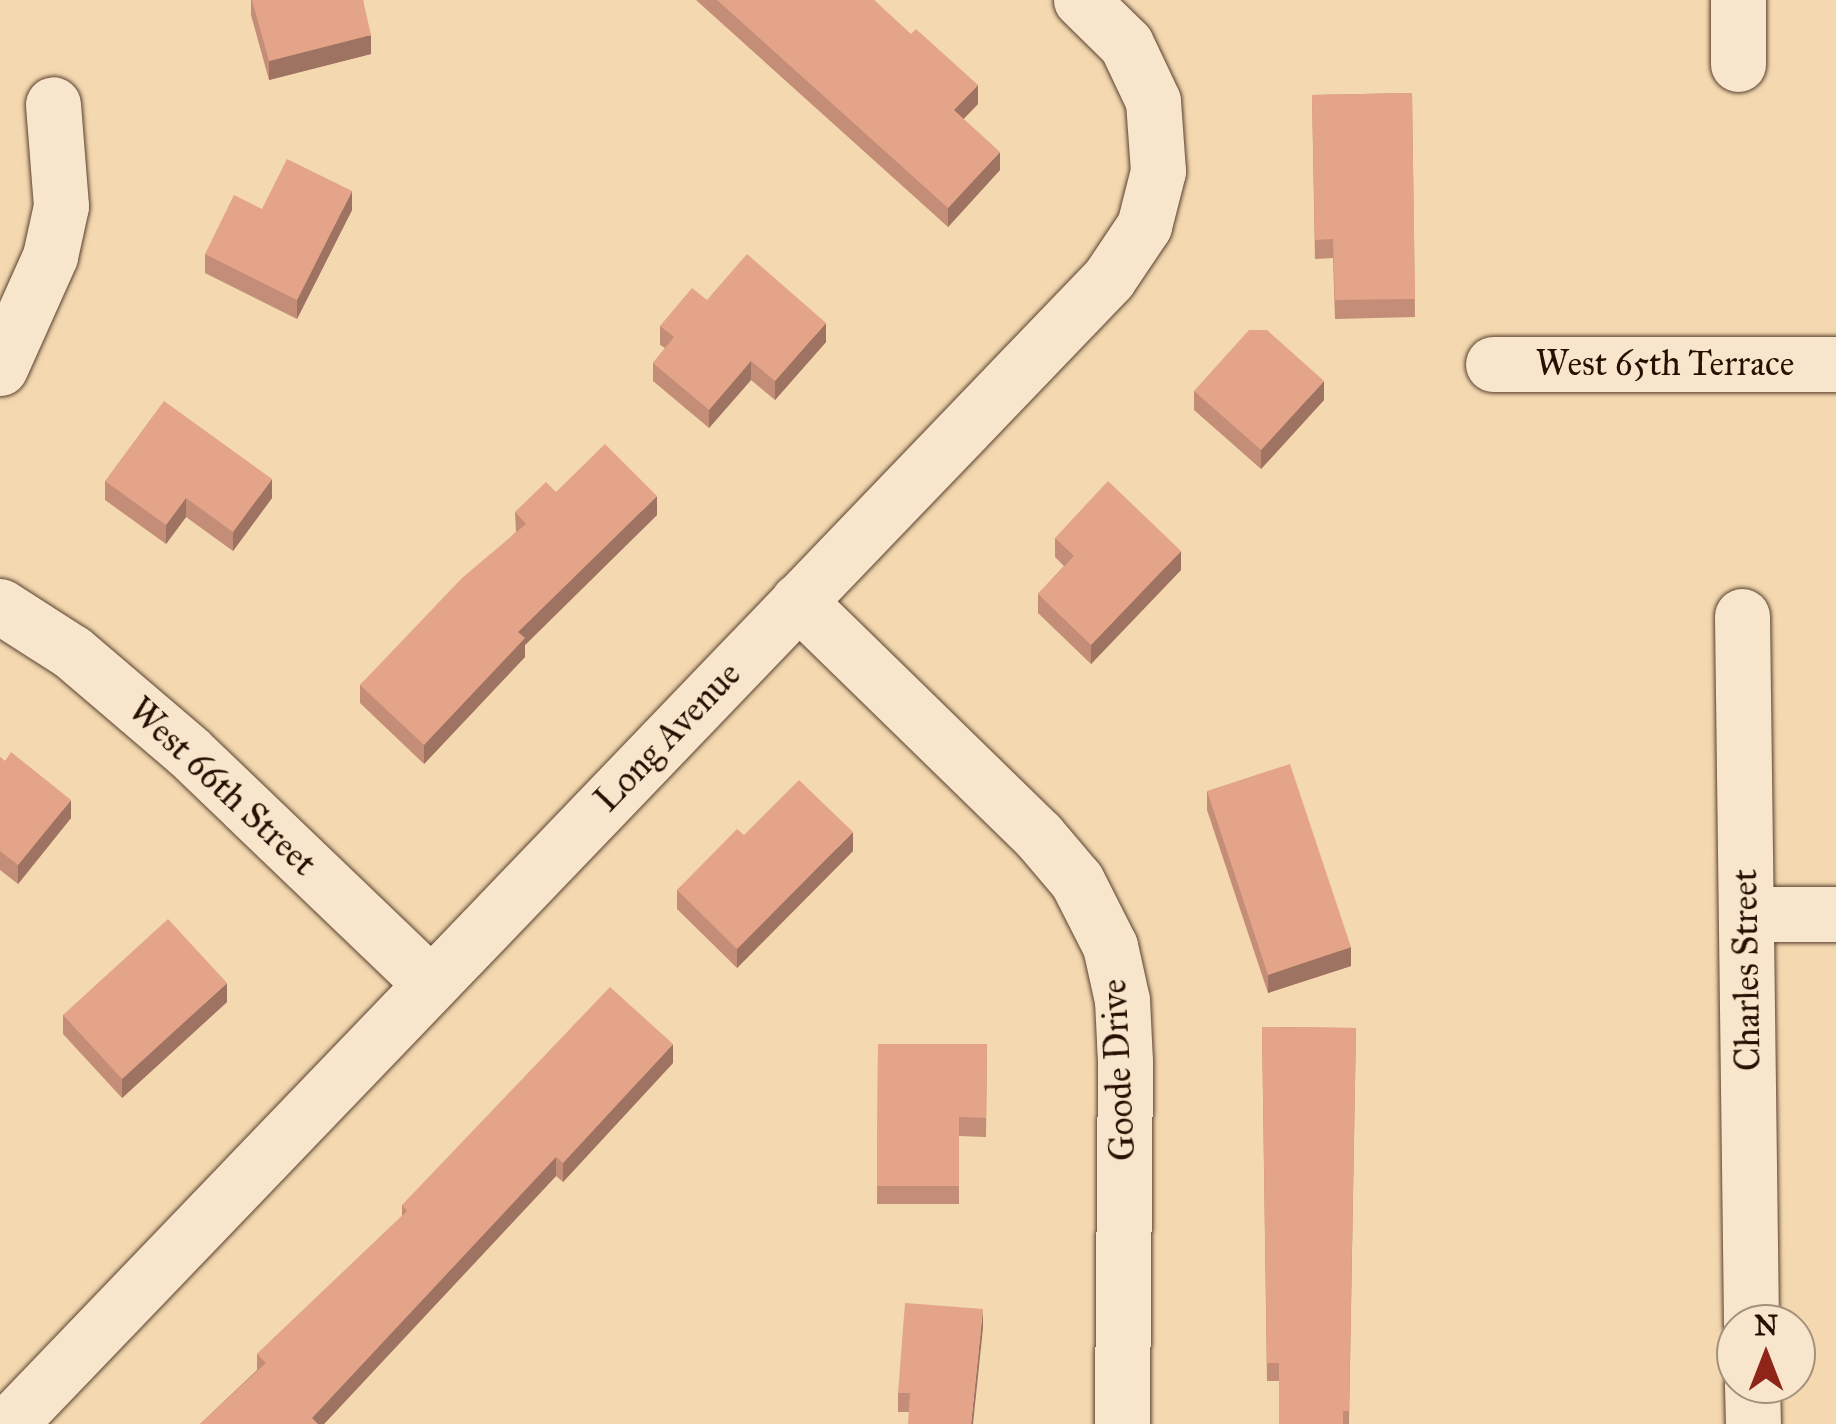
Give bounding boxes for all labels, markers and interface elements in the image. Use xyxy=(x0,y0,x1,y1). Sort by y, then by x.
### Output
street label: West 65th Terrace xyxy=(1536,343,1794,385)
street label: Long Avenue xyxy=(586,653,750,821)
street label: West 66th Street xyxy=(119,689,325,885)
street label: Charles Street xyxy=(1724,869,1770,1071)
street label: Goode Drive xyxy=(1093,978,1145,1162)
north arrow xyxy=(1716,1304,1816,1404)
text: N xyxy=(1754,1308,1778,1343)

